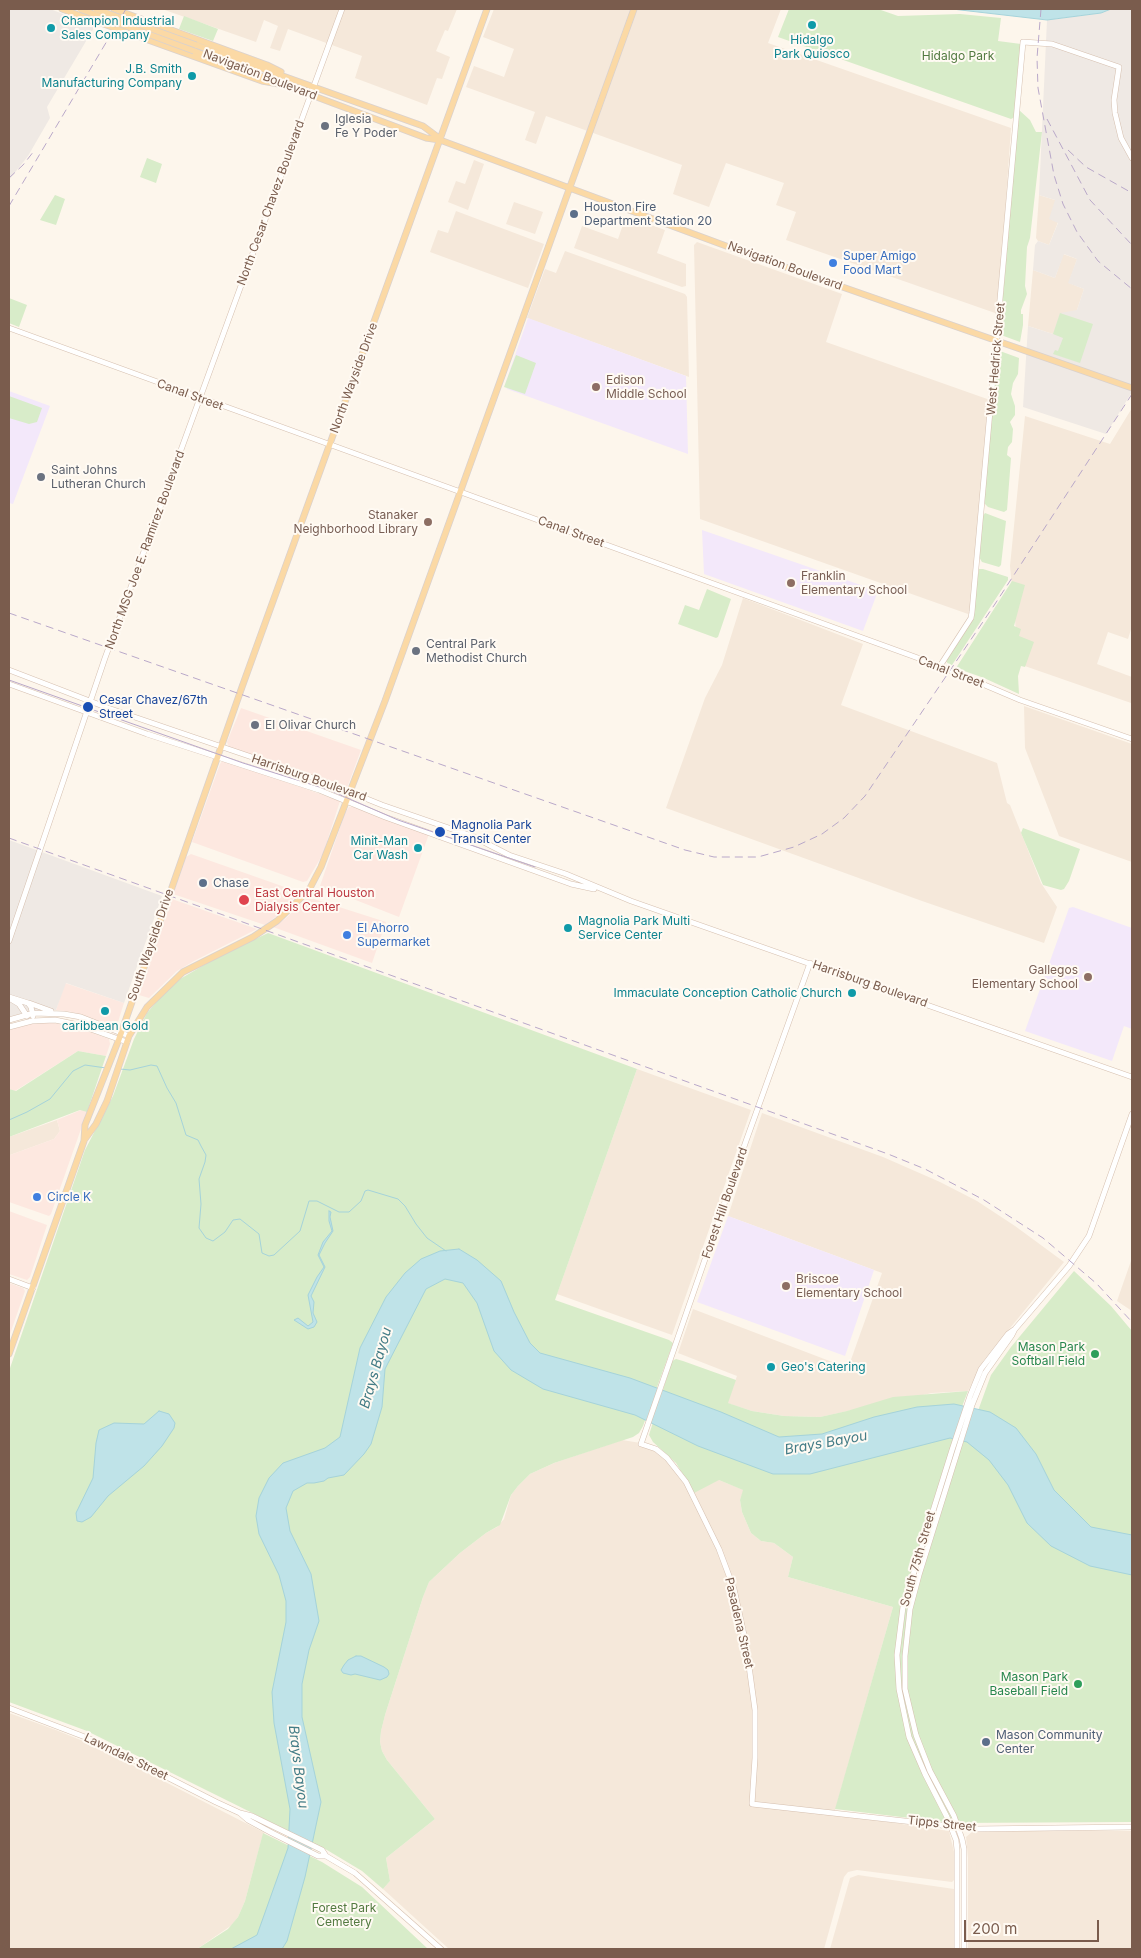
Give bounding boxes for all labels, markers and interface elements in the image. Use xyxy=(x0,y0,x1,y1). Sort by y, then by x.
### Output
place label: Champion Industrial Sales Company xyxy=(61,14,174,42)
marker: Hidalgo Park Quiosco xyxy=(806,19,818,31)
marker: Champion Industrial Sales Company xyxy=(45,22,57,34)
place label: Hidalgo Park Quiosco xyxy=(774,33,850,61)
street label: Navigation Boulevard xyxy=(201,47,319,103)
park label: Hidalgo Park xyxy=(922,49,994,63)
place label: J.B. Smith Manufacturing Company xyxy=(42,62,182,90)
marker: J.B. Smith Manufacturing Company xyxy=(186,70,198,82)
place label: Iglesia Fe Y Poder xyxy=(335,112,397,140)
street label: North Cesar Chavez Boulevard xyxy=(234,118,308,288)
marker: Iglesia Fe Y Poder xyxy=(319,120,331,132)
place label: Houston Fire Department Station 20 xyxy=(584,200,712,228)
marker: Houston Fire Department Station 20 xyxy=(568,208,580,220)
street label: Navigation Boulevard xyxy=(726,239,844,293)
place label: Super Amigo Food Mart xyxy=(843,249,916,277)
marker: Super Amigo Food Mart xyxy=(827,257,839,269)
street label: West Hedrick Street xyxy=(984,302,1008,416)
street label: North Wayside Drive xyxy=(327,321,381,435)
place label: Edison Middle School xyxy=(606,373,687,401)
street label: Canal Street xyxy=(155,376,225,414)
marker: Edison Middle School xyxy=(590,381,602,393)
street label: North MSG Joe E. Ramirez Boulevard xyxy=(102,449,188,651)
place label: Saint Johns Lutheran Church xyxy=(51,463,146,491)
marker: Saint Johns Lutheran Church xyxy=(35,471,47,483)
place label: Stanaker Neighborhood Library xyxy=(293,508,418,536)
street label: Canal Street xyxy=(536,513,606,551)
marker: Stanaker Neighborhood Library xyxy=(422,516,434,528)
place label: Franklin Elementary School xyxy=(801,569,907,597)
marker: Franklin Elementary School xyxy=(785,577,797,589)
place label: Central Park Methodist Church xyxy=(426,637,527,665)
marker: Central Park Methodist Church xyxy=(410,645,422,657)
street label: Canal Street xyxy=(916,653,986,691)
place label: Cesar Chavez/67th Street xyxy=(99,693,208,721)
marker: Cesar Chavez/67th Street xyxy=(81,700,95,714)
place label: El Olivar Church xyxy=(265,718,356,732)
marker: El Olivar Church xyxy=(249,719,261,731)
street label: Harrisburg Boulevard xyxy=(250,752,368,804)
place label: Magnolia Park Transit Center xyxy=(451,818,532,846)
marker: Magnolia Park Transit Center xyxy=(433,825,447,839)
place label: Minit-Man Car Wash xyxy=(350,834,408,862)
marker: Minit-Man Car Wash xyxy=(412,842,424,854)
place label: Chase xyxy=(213,876,249,890)
marker: Chase xyxy=(197,877,209,889)
place label: East Central Houston Dialysis Center xyxy=(255,886,375,914)
street label: South Wayside Drive xyxy=(125,887,177,1003)
marker: East Central Houston Dialysis Center xyxy=(237,893,251,907)
place label: Magnolia Park Multi Service Center xyxy=(578,914,690,942)
place label: El Ahorro Supermarket xyxy=(357,921,430,949)
marker: Magnolia Park Multi Service Center xyxy=(562,922,574,934)
marker: El Ahorro Supermarket xyxy=(341,929,353,941)
street label: Harrisburg Boulevard xyxy=(811,958,929,1010)
place label: Gallegos Elementary School xyxy=(972,963,1078,991)
marker: Gallegos Elementary School xyxy=(1082,971,1094,983)
place label: Immaculate Conception Catholic Church xyxy=(614,986,842,1000)
marker: Immaculate Conception Catholic Church xyxy=(846,987,858,999)
marker: caribbean Gold xyxy=(99,1005,111,1017)
place label: caribbean Gold xyxy=(62,1019,148,1033)
street label: Forest Hill Boulevard xyxy=(699,1146,751,1260)
place label: Circle K xyxy=(47,1190,91,1204)
marker: Circle K xyxy=(31,1191,43,1203)
place label: Briscoe Elementary School xyxy=(796,1272,902,1300)
marker: Briscoe Elementary School xyxy=(780,1280,792,1292)
water label: Brays Bayou xyxy=(356,1325,396,1411)
place label: Mason Park Softball Field xyxy=(1012,1340,1085,1368)
marker: Mason Park Softball Field xyxy=(1089,1348,1101,1360)
place label: Geo's Catering xyxy=(781,1360,866,1374)
marker: Geo's Catering xyxy=(765,1361,777,1373)
water label: Brays Bayou xyxy=(783,1427,869,1459)
street label: South 75th Street xyxy=(897,1510,939,1608)
street label: Pasadena Street xyxy=(722,1576,756,1670)
place label: Mason Park Baseball Field xyxy=(989,1670,1068,1698)
marker: Mason Park Baseball Field xyxy=(1072,1678,1084,1690)
water label: Brays Bayou xyxy=(285,1724,311,1810)
place label: Mason Community Center xyxy=(996,1728,1103,1756)
street label: Lawndale Street xyxy=(82,1730,170,1784)
marker: Mason Community Center xyxy=(980,1736,992,1748)
street label: Tipps Street xyxy=(907,1813,977,1835)
park label: Forest Park Cemetery xyxy=(312,1901,376,1929)
scale bar xyxy=(966,1910,1101,1942)
text: 200 m xyxy=(972,1919,1017,1938)

